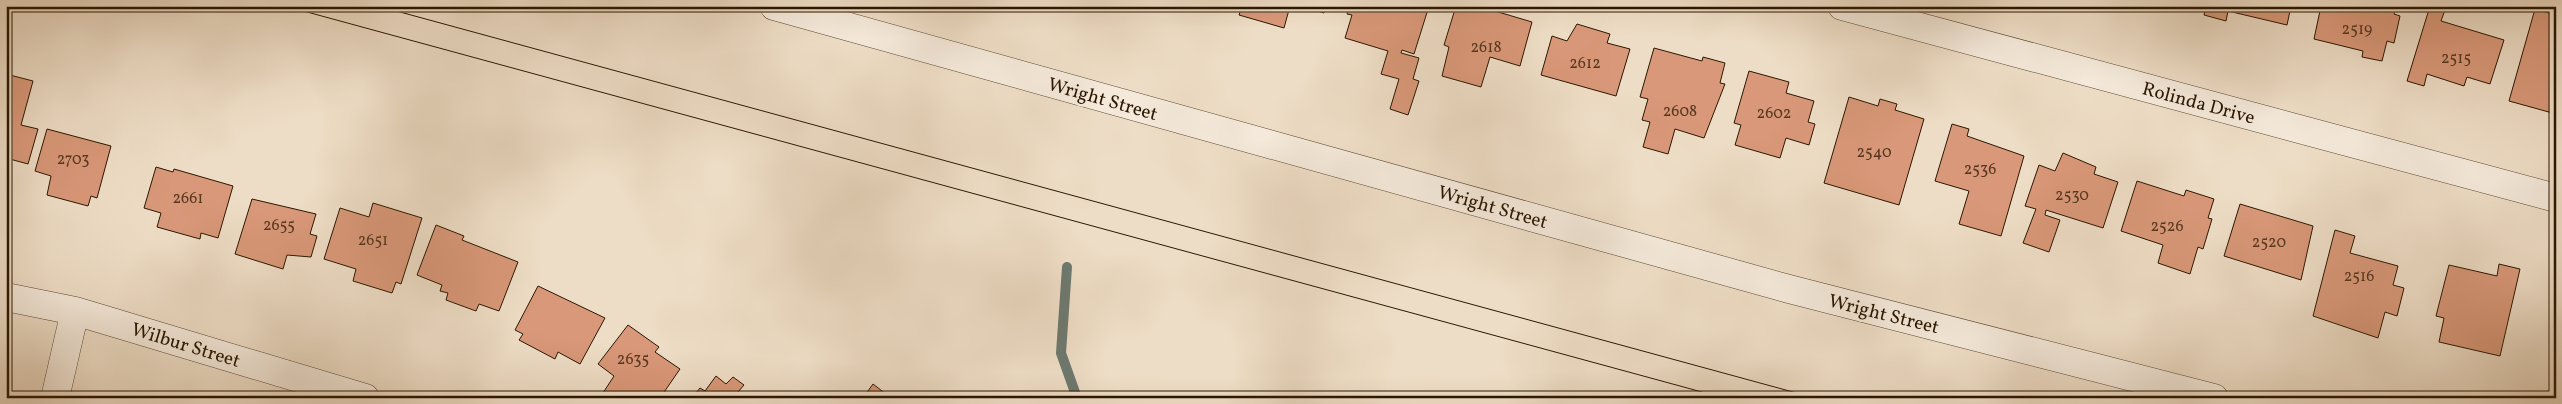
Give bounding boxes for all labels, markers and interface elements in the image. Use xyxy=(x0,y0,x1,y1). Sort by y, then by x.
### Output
house number: 2519 xyxy=(2342,19,2372,41)
house number: 2618 xyxy=(1470,37,1502,59)
house number: 2515 xyxy=(2441,48,2471,70)
house number: 2612 xyxy=(1569,53,1601,75)
street label: Wright Street xyxy=(1045,72,1161,128)
street label: Rolinda Drive xyxy=(2139,76,2258,131)
house number: 2608 xyxy=(1663,101,1697,123)
house number: 2602 xyxy=(1757,103,1791,125)
house number: 2540 xyxy=(1856,142,1892,164)
house number: 2703 xyxy=(57,149,89,171)
house number: 2536 xyxy=(1964,159,1996,181)
street label: Wright Street xyxy=(1435,180,1551,236)
house number: 2530 xyxy=(2055,185,2089,207)
house number: 2661 xyxy=(173,188,204,210)
house number: 2655 xyxy=(263,215,295,237)
house number: 2526 xyxy=(2151,216,2183,238)
house number: 2651 xyxy=(358,230,388,252)
house number: 2520 xyxy=(2252,232,2286,254)
house number: 2516 xyxy=(2344,266,2374,288)
street label: Wright Street xyxy=(1826,289,1942,341)
street label: Wilbur Street xyxy=(128,317,243,375)
house number: 2635 xyxy=(617,349,649,371)

